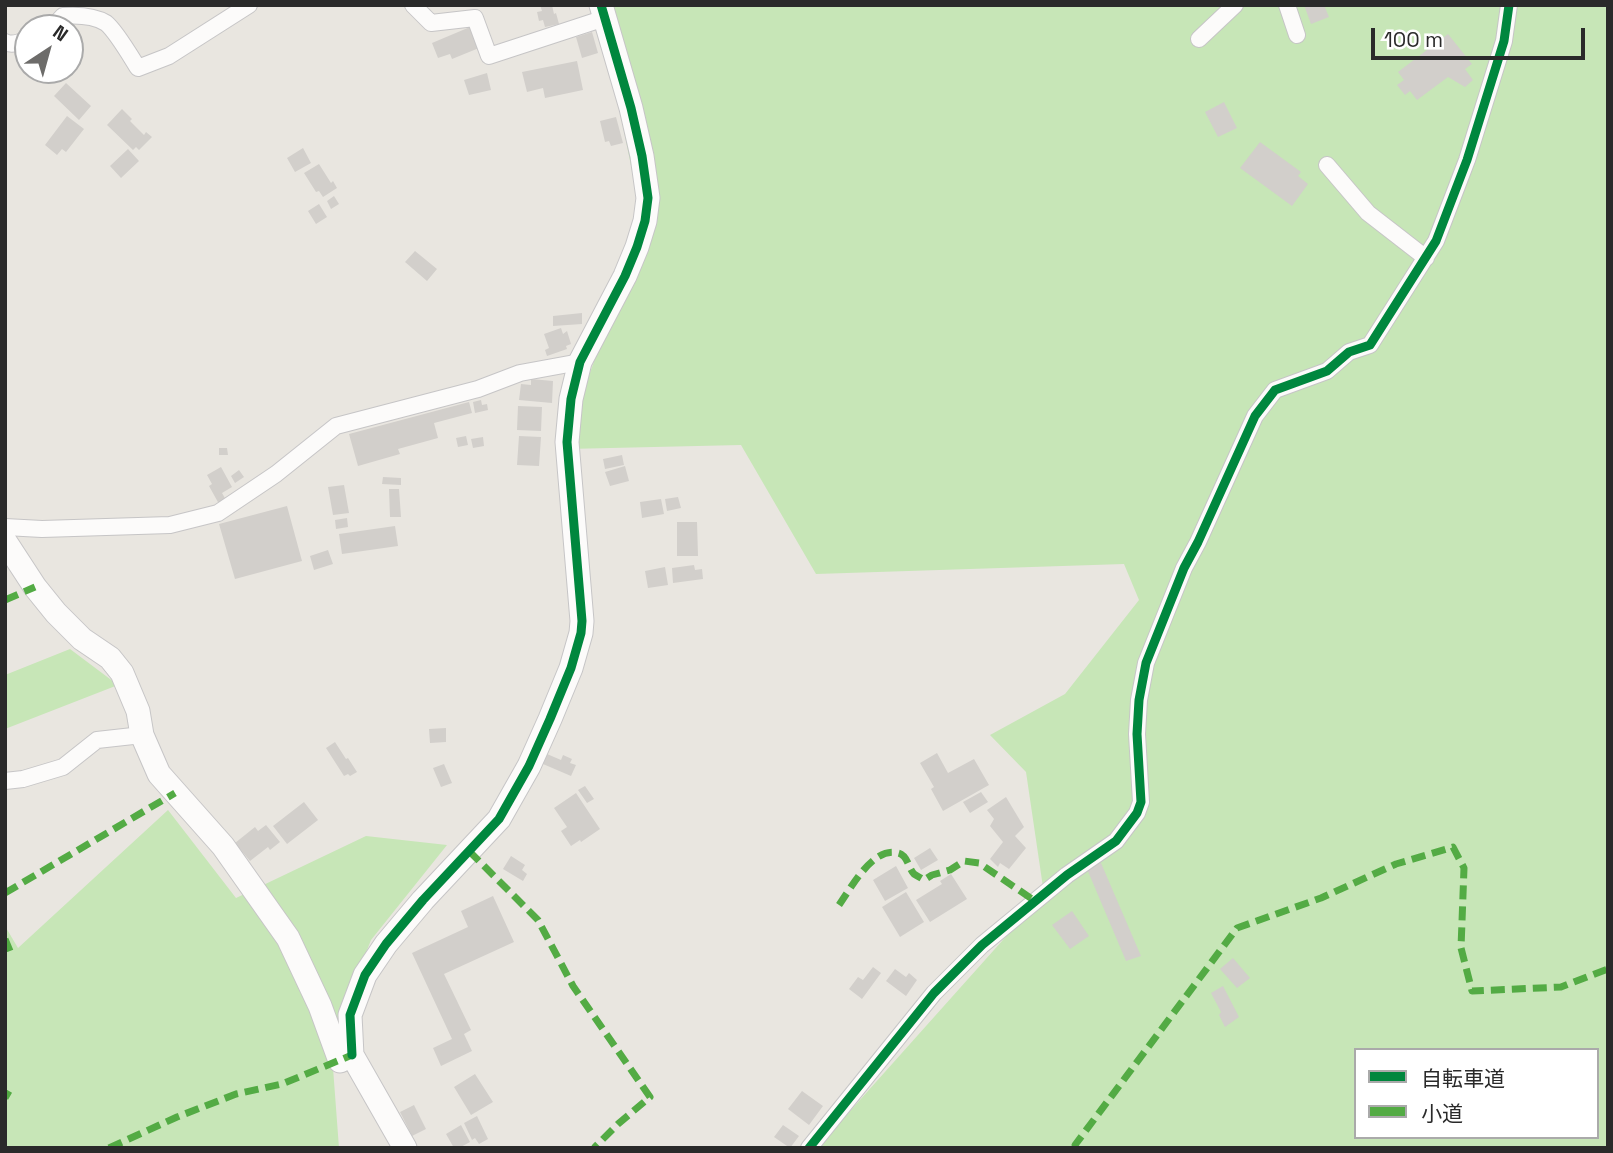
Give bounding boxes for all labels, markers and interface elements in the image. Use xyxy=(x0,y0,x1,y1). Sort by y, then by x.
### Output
north arrow xyxy=(14,14,84,84)
scale bar xyxy=(1375,14,1588,58)
text: N xyxy=(48,19,73,47)
text: 100 m xyxy=(1384,26,1443,53)
legend xyxy=(1354,1048,1599,1139)
text: 自転車道 xyxy=(1421,1065,1505,1092)
text: 小道 xyxy=(1421,1100,1463,1127)

